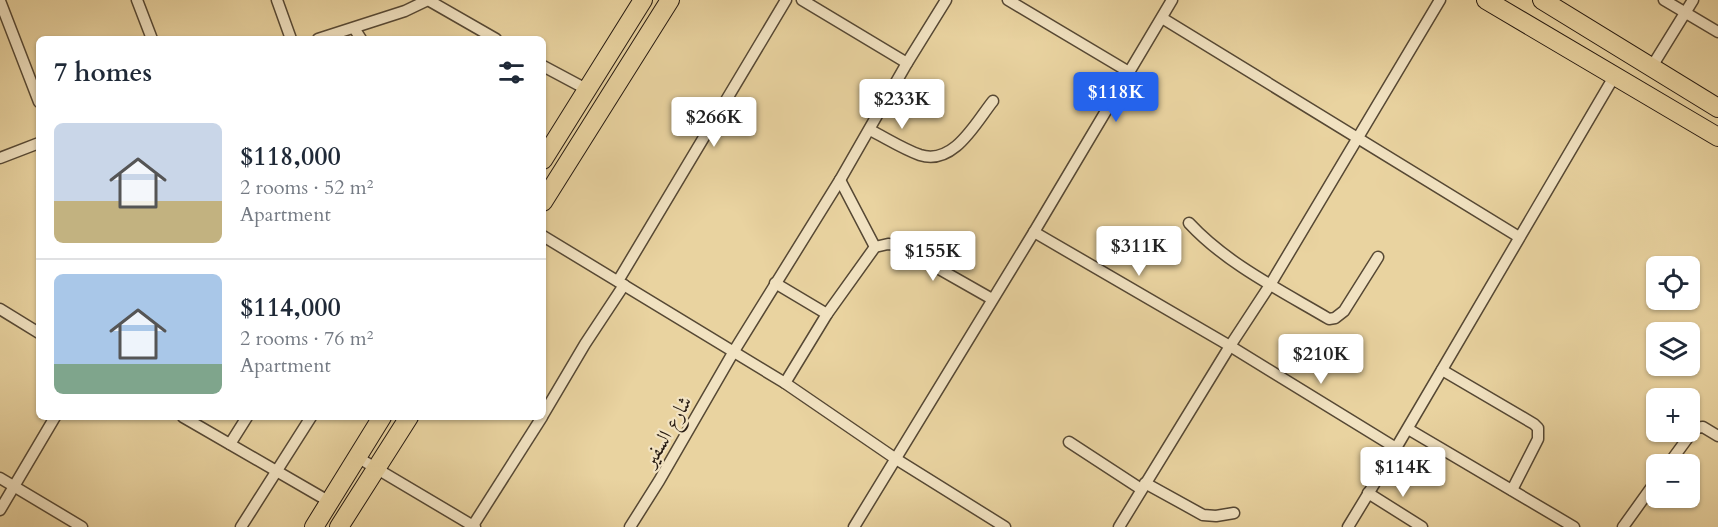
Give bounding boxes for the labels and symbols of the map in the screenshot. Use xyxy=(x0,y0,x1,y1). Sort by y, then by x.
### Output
pin: $118K xyxy=(1074,72,1158,123)
pin: $233K xyxy=(860,79,944,130)
pin: $266K xyxy=(672,97,756,148)
pin: $311K xyxy=(1097,226,1181,277)
pin: $155K xyxy=(891,231,975,282)
pin: $210K xyxy=(1279,334,1363,385)
street label: شارع السفير xyxy=(635,391,702,475)
pin: $114K xyxy=(1361,447,1445,498)

